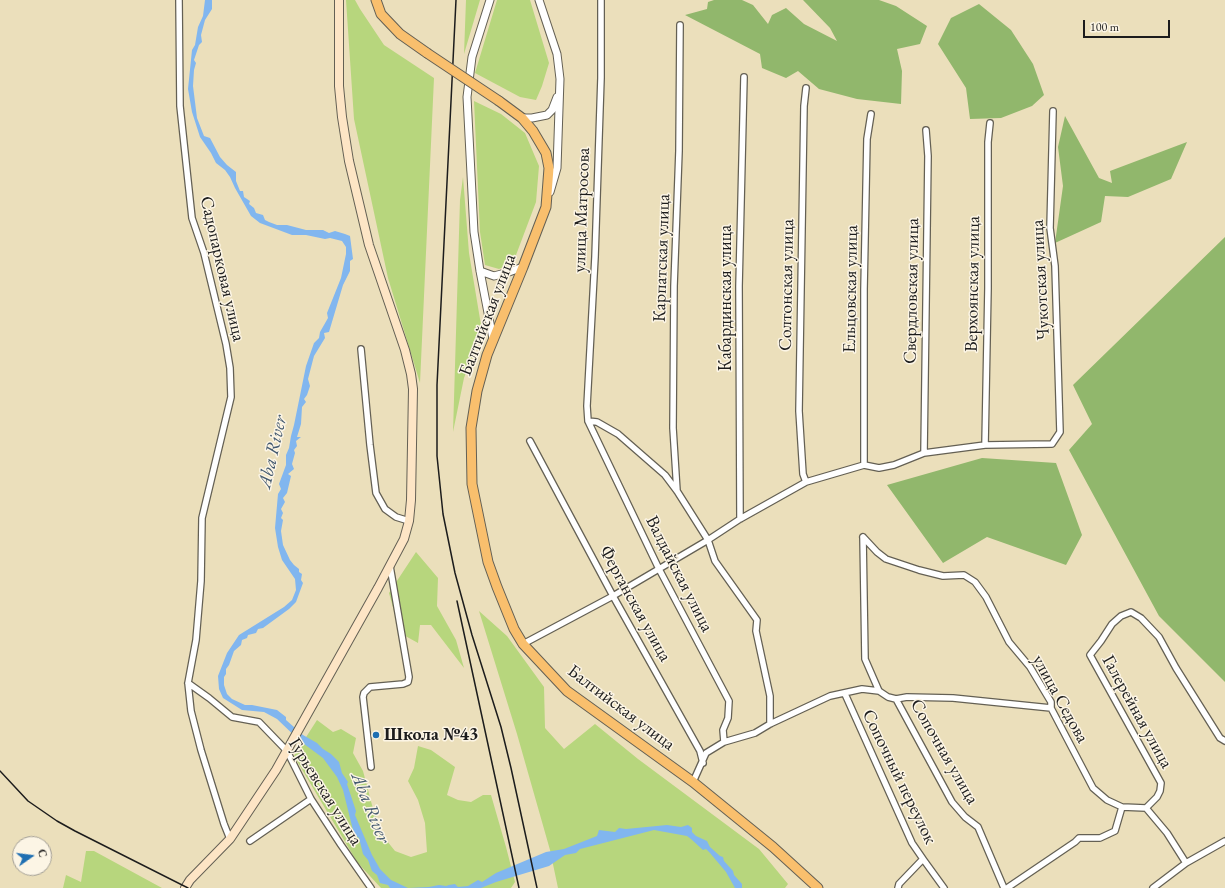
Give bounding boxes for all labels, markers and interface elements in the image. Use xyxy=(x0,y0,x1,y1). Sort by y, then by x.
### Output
scale bar xyxy=(1085,12,1172,38)
text: 100 m xyxy=(1090,19,1119,35)
street label: улица Матросова xyxy=(569,147,595,273)
street label: Садопарковая улица xyxy=(195,194,249,344)
street label: Карпатская улица xyxy=(649,194,675,322)
street label: Верхоянская улица xyxy=(961,216,985,352)
street label: Свердловская улица xyxy=(900,218,924,364)
street label: Солтонская улица xyxy=(775,219,799,351)
street label: Чукотская улица xyxy=(1027,219,1055,341)
street label: Кабардинская улица xyxy=(715,225,737,371)
street label: Ельцовская улица xyxy=(839,225,863,353)
street label: Балтийская улица xyxy=(455,251,521,379)
water label: Aba River xyxy=(254,413,292,491)
street label: Валдайская улица xyxy=(640,512,718,636)
street label: Ферганская улица xyxy=(594,542,676,666)
street label: улица Седова xyxy=(1027,651,1093,747)
street label: Галерейная улица xyxy=(1097,652,1177,772)
street label: Балтийская улица xyxy=(563,661,679,755)
street label: Сопочная улица xyxy=(905,696,983,808)
street label: Сопочный переулок xyxy=(857,706,941,848)
place label: Школа №43 xyxy=(384,724,478,746)
marker: Школа №43 xyxy=(371,730,381,740)
street label: Гурьевская улица xyxy=(283,734,367,850)
water label: Aba River xyxy=(346,769,394,847)
north arrow xyxy=(12,836,52,876)
text: С xyxy=(35,848,50,859)

